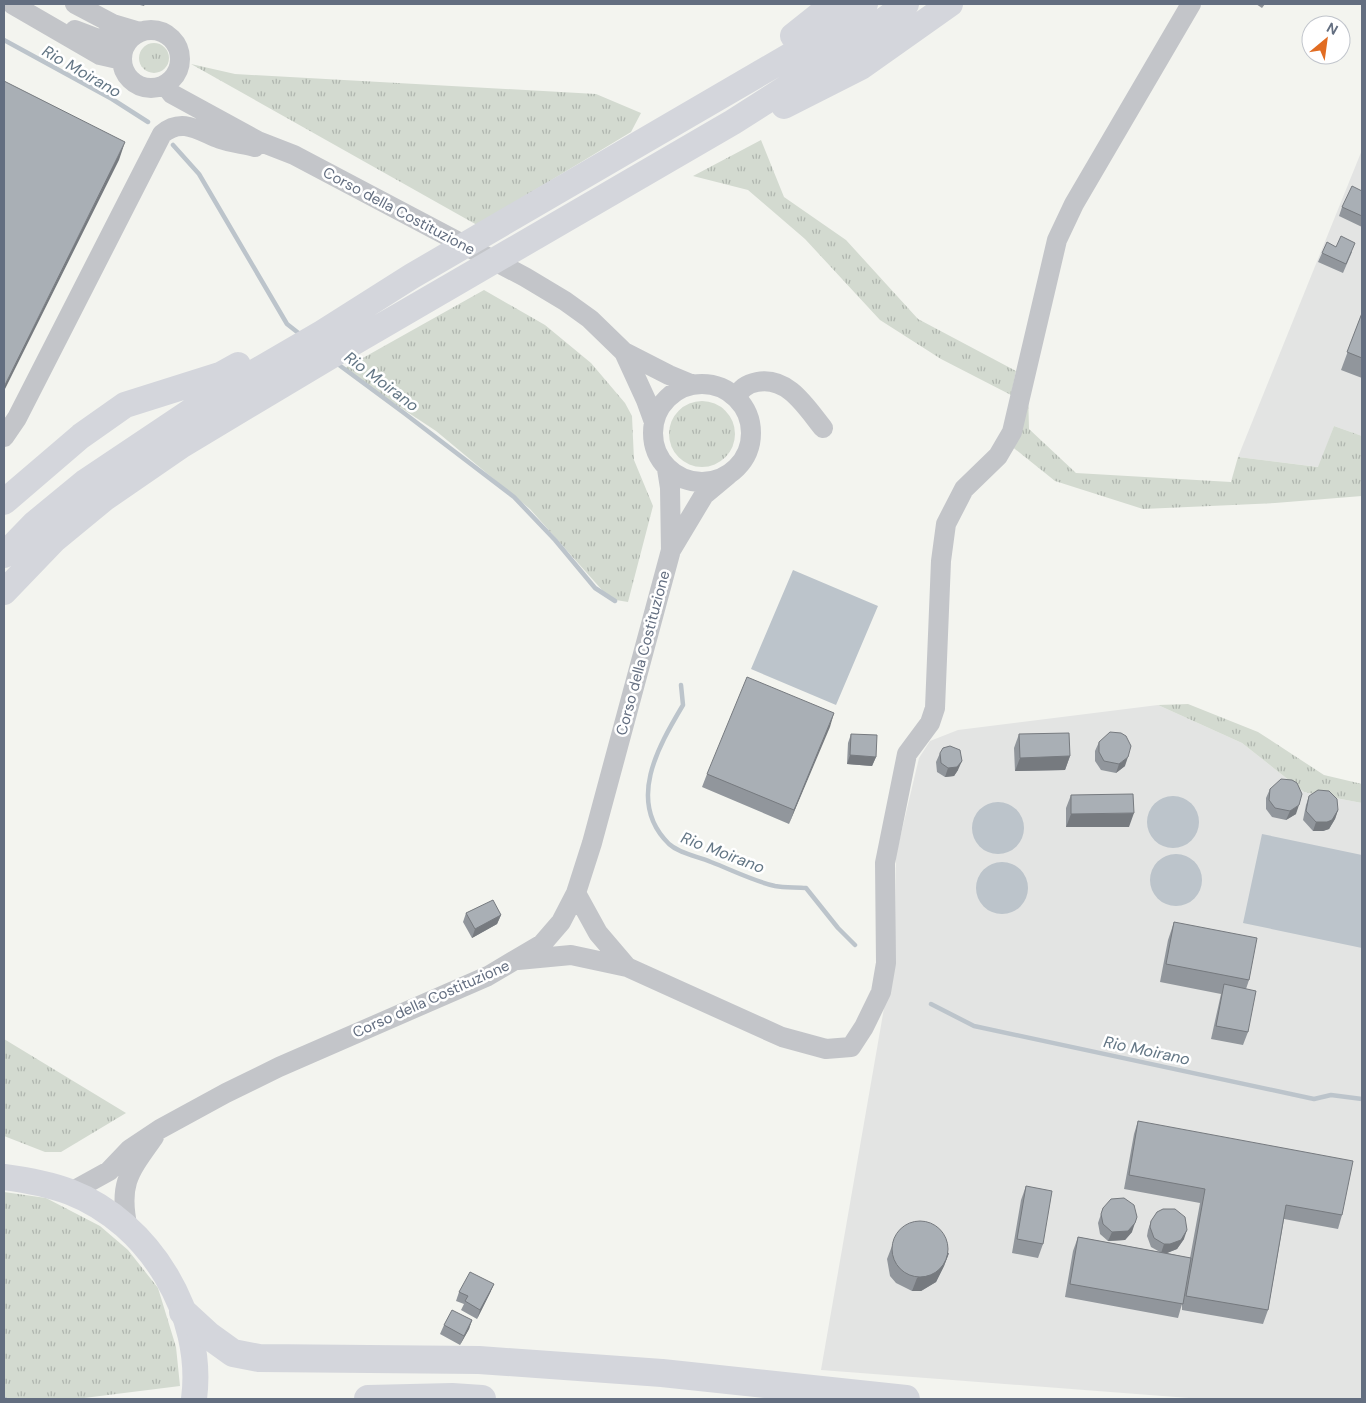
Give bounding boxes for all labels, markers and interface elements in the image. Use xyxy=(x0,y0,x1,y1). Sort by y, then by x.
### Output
north arrow xyxy=(1301,15,1351,65)
text: N xyxy=(1323,18,1341,39)
water label: Rio Moirano xyxy=(38,40,125,102)
street label: Corso della Costituzione xyxy=(319,162,479,260)
water label: Rio Moirano xyxy=(340,347,423,416)
street label: Corso della Costituzione xyxy=(611,568,675,738)
water label: Rio Moirano xyxy=(678,827,768,878)
street label: Corso della Costituzione xyxy=(349,955,513,1043)
water label: Rio Moirano xyxy=(1102,1031,1192,1070)

